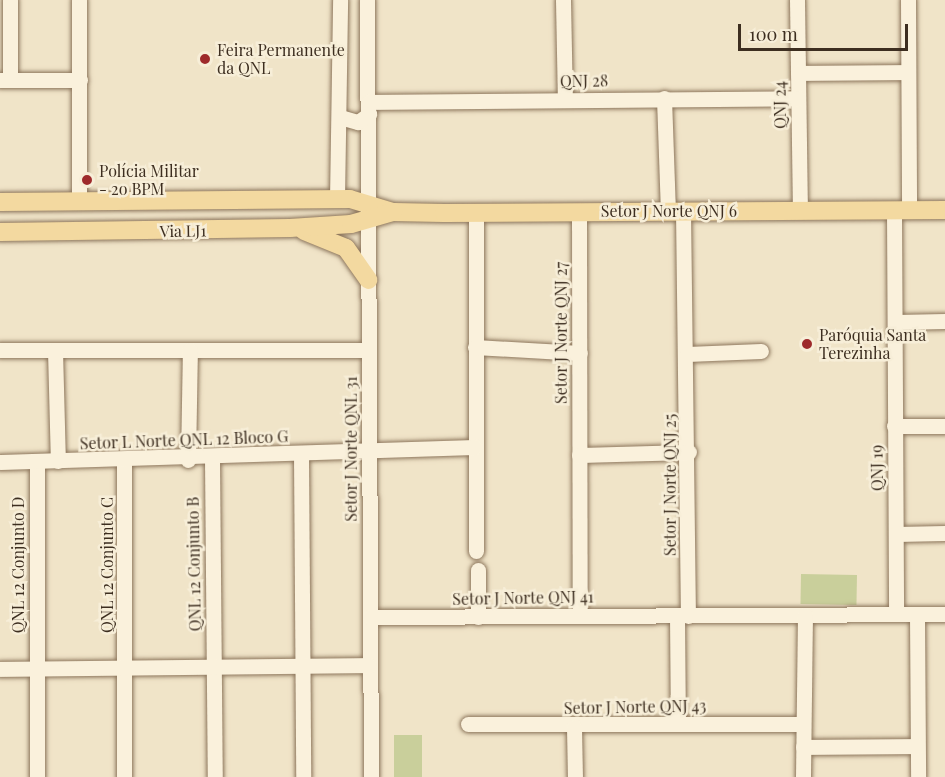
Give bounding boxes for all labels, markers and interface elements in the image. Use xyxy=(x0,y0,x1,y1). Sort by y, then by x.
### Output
scale bar xyxy=(741,12,910,50)
text: 100 m xyxy=(749,22,798,46)
place label: Feira Permanente da QNL xyxy=(217,40,345,78)
marker: Feira Permanente da QNL xyxy=(198,52,212,66)
street label: QNJ 28 xyxy=(560,71,608,91)
street label: QNJ 24 xyxy=(770,81,790,129)
place label: Polícia Militar - 2o BPM xyxy=(99,161,199,199)
marker: Polícia Militar - 2o BPM xyxy=(80,173,94,187)
street label: Setor J Norte QNJ 6 xyxy=(601,201,737,221)
street label: Via LJ1 xyxy=(159,221,207,241)
street label: Setor J Norte QNJ 27 xyxy=(551,262,571,404)
place label: Paróquia Santa Terezinha xyxy=(819,325,927,363)
marker: Paróquia Santa Terezinha xyxy=(800,337,814,351)
street label: Setor J Norte QNL 31 xyxy=(341,376,361,522)
street label: Setor J Norte QNJ 25 xyxy=(660,414,680,556)
street label: Setor L Norte QNL 12 Bloco G xyxy=(79,427,289,453)
street label: QNJ 19 xyxy=(867,445,887,491)
street label: QNL 12 Conjunto B xyxy=(183,496,205,632)
street label: QNL 12 Conjunto D xyxy=(8,497,28,633)
street label: QNL 12 Conjunto C xyxy=(97,497,117,633)
street label: Setor J Norte QNJ 41 xyxy=(452,587,594,609)
street label: Setor J Norte QNJ 43 xyxy=(563,696,707,718)

